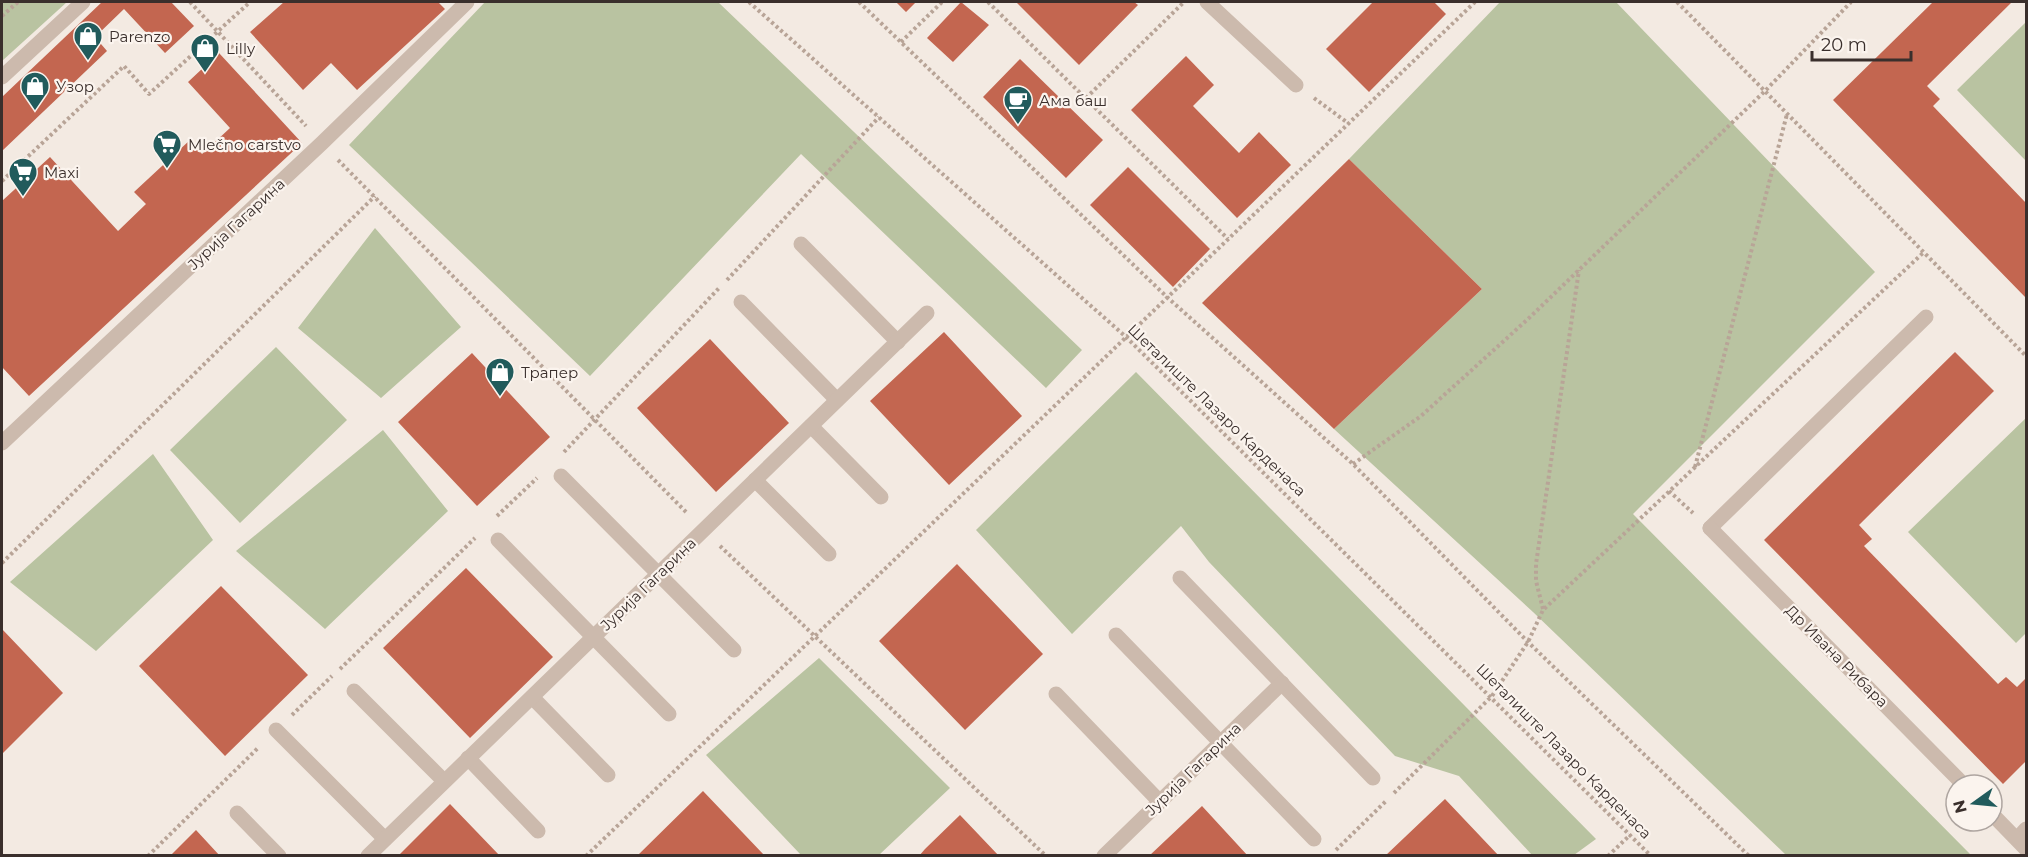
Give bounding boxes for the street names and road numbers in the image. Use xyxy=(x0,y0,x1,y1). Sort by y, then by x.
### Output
street label: Јурија Гагарина xyxy=(183,174,289,274)
street label: Шеталиште Лазаро Карденаса xyxy=(1124,320,1310,500)
street label: Јурија Гагарина xyxy=(596,533,700,635)
street label: Др Ивана Рибара xyxy=(1782,601,1892,711)
street label: Шеталиште Лазаро Карденаса xyxy=(1472,659,1656,843)
street label: Јурија Гагарина xyxy=(1141,718,1245,820)

